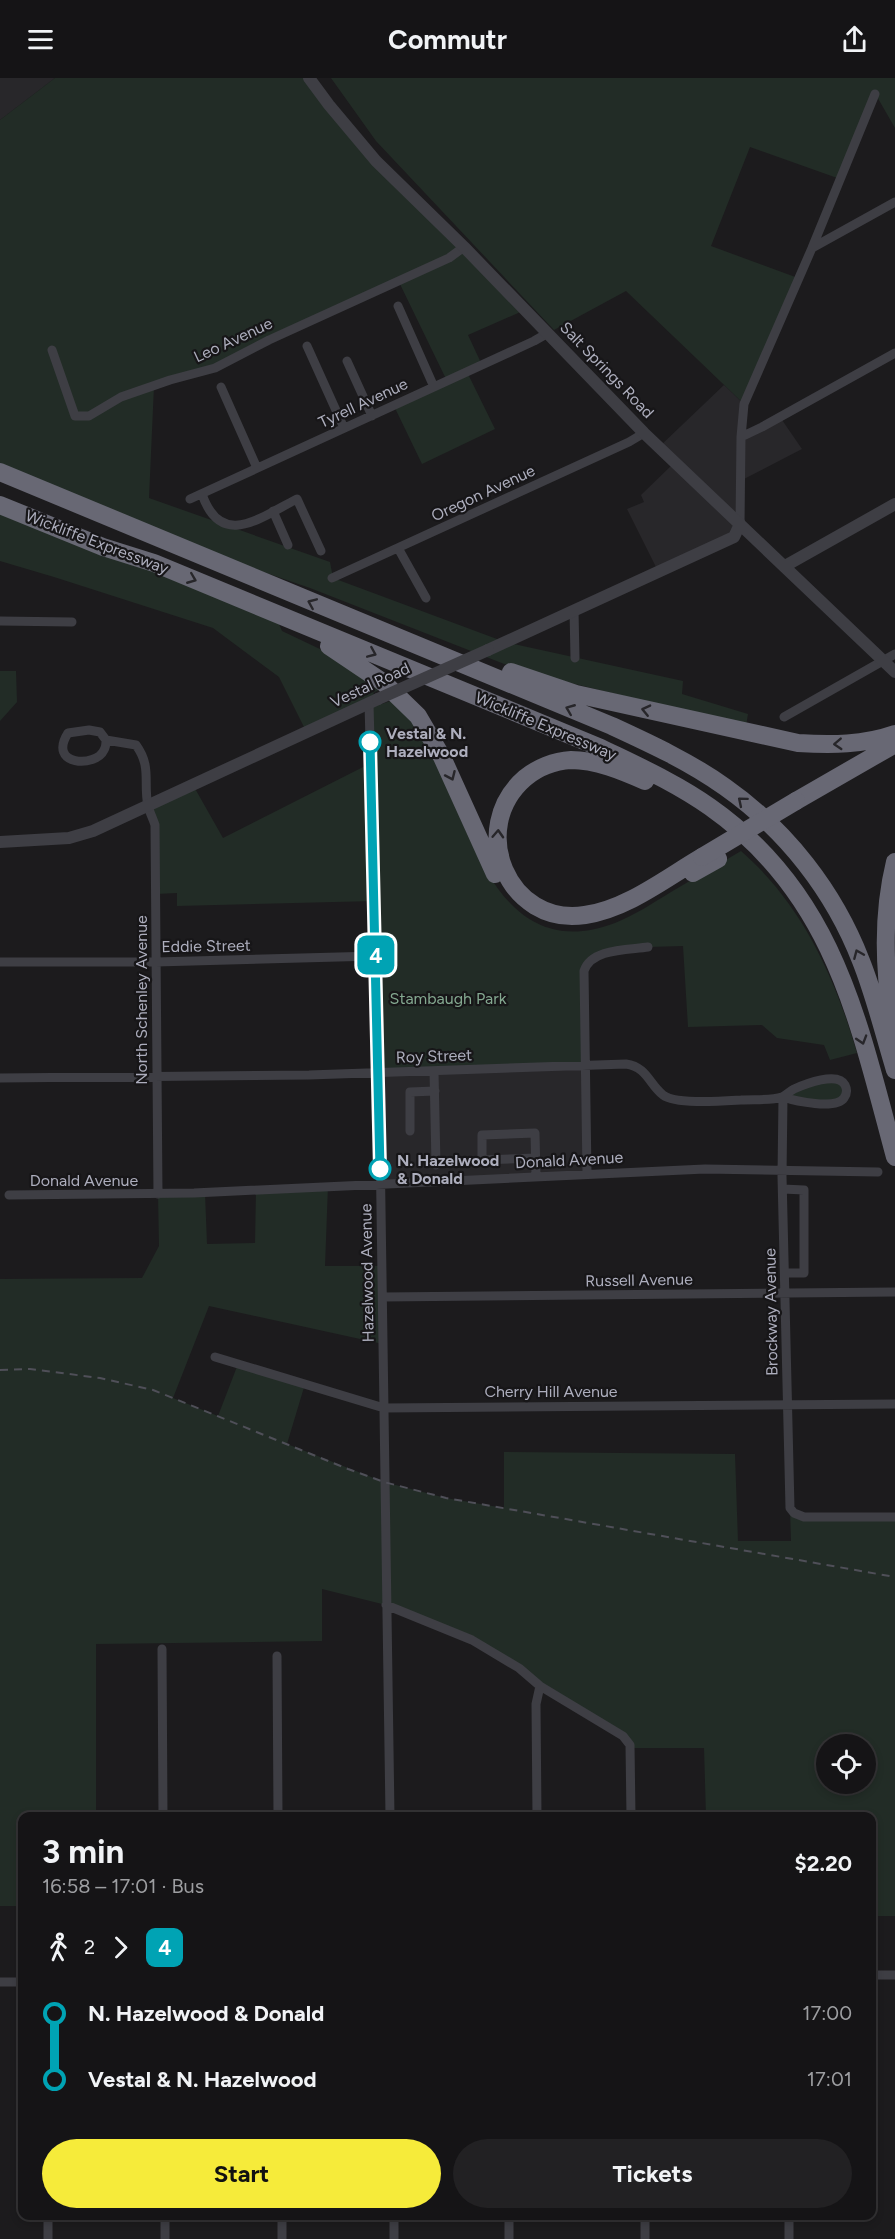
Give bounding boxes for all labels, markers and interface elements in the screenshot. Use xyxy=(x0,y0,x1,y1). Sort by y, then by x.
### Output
icon: menu xyxy=(24,23,57,56)
text: Commutr xyxy=(388,23,507,56)
icon: share xyxy=(838,23,871,56)
street label: Leo Avenue xyxy=(191,313,275,366)
street label: Salt Springs Road xyxy=(556,318,658,422)
street label: Tyrell Avenue xyxy=(315,374,411,432)
street label: Oregon Avenue xyxy=(428,461,538,525)
street label: Wickliffe Expressway xyxy=(23,506,172,578)
one-way arrow xyxy=(185,572,196,584)
one-way arrow xyxy=(308,598,319,610)
one-way arrow xyxy=(365,646,376,658)
street label: Vestal Road xyxy=(327,658,413,712)
street label: Wickliffe Expressway xyxy=(473,688,620,765)
one-way arrow xyxy=(566,704,577,716)
one-way arrow xyxy=(641,704,651,717)
place label: Vestal & N. Hazelwood xyxy=(386,724,468,761)
marker: Vestal & N. Hazelwood xyxy=(359,731,381,753)
one-way arrow xyxy=(833,737,842,750)
one-way arrow xyxy=(444,770,456,781)
one-way arrow xyxy=(738,797,749,808)
one-way arrow xyxy=(491,830,504,839)
street label: North Schenley Avenue xyxy=(132,915,151,1085)
street label: Eddie Street xyxy=(161,936,251,956)
line badge: 4 xyxy=(356,936,395,974)
text: 4 xyxy=(369,943,383,968)
one-way arrow xyxy=(853,950,865,961)
park label: Stambaugh Park xyxy=(390,989,507,1008)
one-way arrow xyxy=(855,1034,867,1045)
street label: Roy Street xyxy=(396,1045,472,1067)
street label: Donald Avenue xyxy=(514,1148,624,1172)
place label: N. Hazelwood & Donald xyxy=(397,1151,499,1188)
marker: N. Hazelwood & Donald xyxy=(369,1158,391,1180)
street label: Donald Avenue xyxy=(30,1171,138,1190)
street label: Hazelwood Avenue xyxy=(356,1203,378,1342)
street label: Brockway Avenue xyxy=(760,1248,782,1376)
street label: Russell Avenue xyxy=(585,1270,693,1290)
street label: Cherry Hill Avenue xyxy=(484,1382,618,1401)
map controls xyxy=(816,1734,876,1794)
button: locate xyxy=(816,1734,876,1794)
text: 3 min xyxy=(42,1832,124,1871)
text: $2.20 xyxy=(795,1850,852,1877)
text: 16:58 – 17:01 · Bus xyxy=(42,1874,204,1898)
icon: walk xyxy=(42,1931,75,1964)
icon: forward xyxy=(104,1931,137,1964)
text: 2 xyxy=(84,1935,95,1959)
text: 4 xyxy=(158,1935,171,1960)
text: N. Hazelwood & Donald xyxy=(88,2000,324,2027)
text: 17:00 xyxy=(802,2001,852,2025)
text: Vestal & N. Hazelwood xyxy=(88,2066,317,2093)
text: 17:01 xyxy=(807,2067,852,2091)
button: Start xyxy=(42,2139,441,2208)
button: Tickets xyxy=(453,2139,852,2208)

